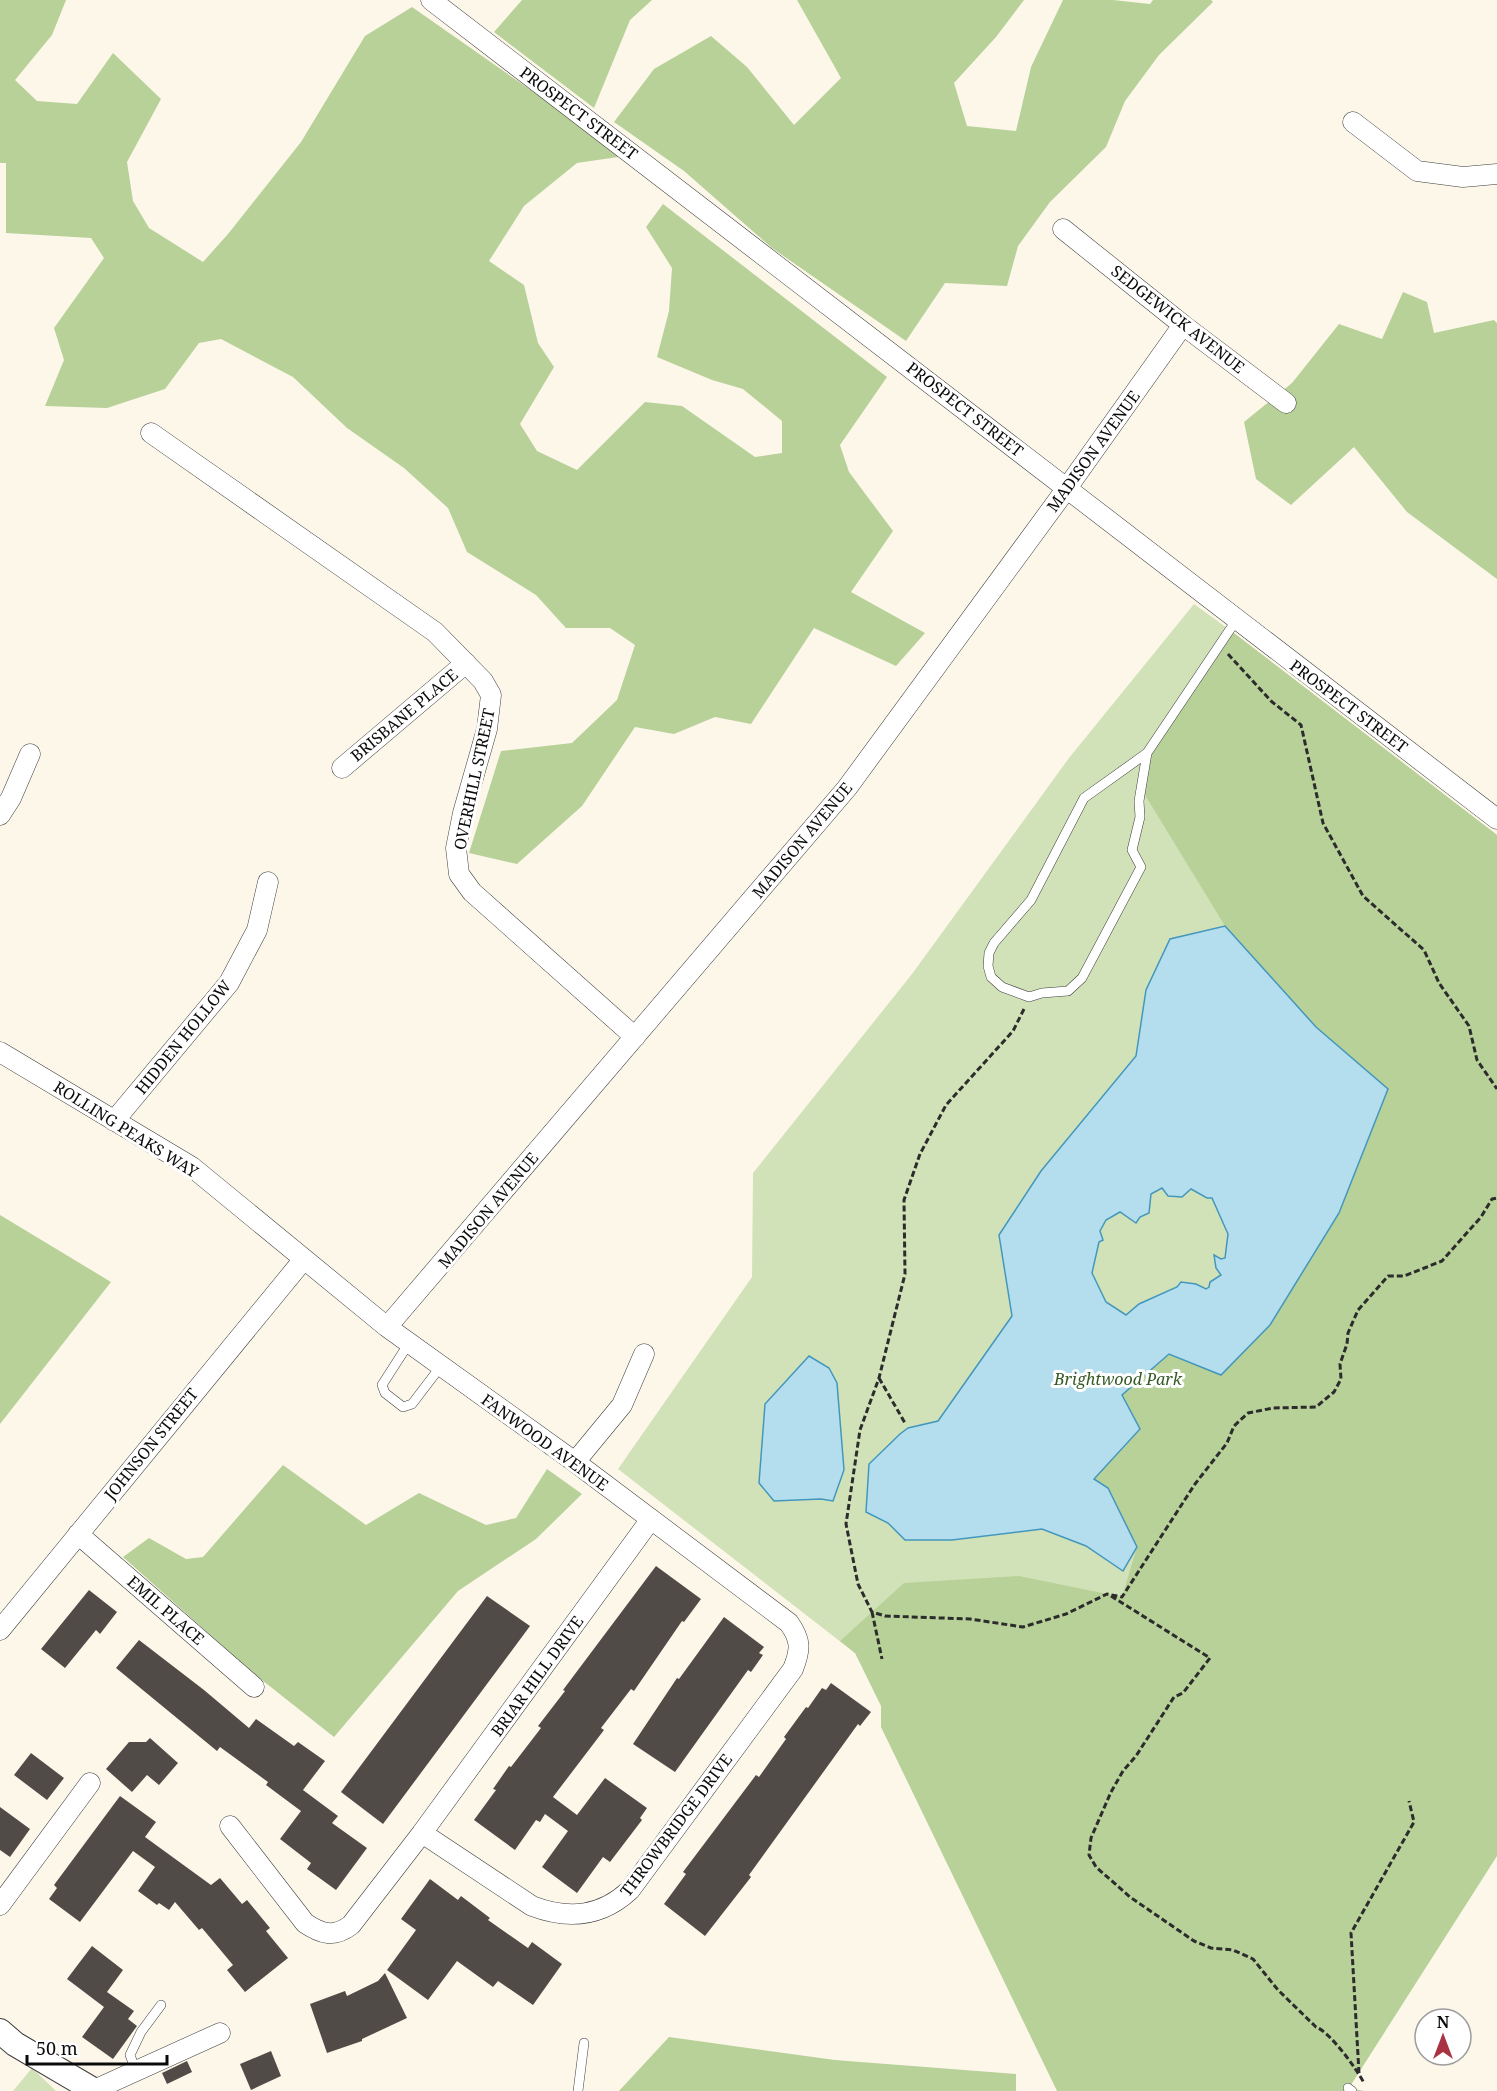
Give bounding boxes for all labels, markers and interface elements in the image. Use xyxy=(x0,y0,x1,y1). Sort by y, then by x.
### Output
street label: PROSPECT STREET xyxy=(516,61,643,165)
street label: SEDGEWICK AVENUE xyxy=(1107,260,1249,378)
street label: PROSPECT STREET xyxy=(902,357,1028,462)
street label: MADISON AVENUE xyxy=(1041,386,1145,516)
street label: PROSPECT STREET xyxy=(1286,654,1413,758)
street label: BRISBANE PLACE xyxy=(346,664,462,766)
street label: OVERHILL STREET xyxy=(448,706,500,852)
street label: MADISON AVENUE xyxy=(747,777,857,903)
street label: HIDDEN HOLLOW xyxy=(130,975,236,1099)
street label: ROLLING PEAKS WAY xyxy=(50,1076,203,1183)
street label: MADISON AVENUE xyxy=(433,1147,543,1273)
park label: Brightwood Park xyxy=(1053,1368,1183,1390)
street label: JOHNSON STREET xyxy=(98,1383,203,1505)
street label: FANWOOD AVENUE xyxy=(477,1388,613,1496)
street label: EMIL PLACE xyxy=(123,1570,209,1650)
street label: BRIAR HILL DRIVE xyxy=(486,1611,588,1741)
street label: THROWBRIDGE DRIVE xyxy=(615,1749,737,1901)
north arrow xyxy=(1413,2007,1473,2067)
text: N xyxy=(1437,2011,1450,2033)
scale bar xyxy=(27,2028,166,2066)
text: 50 m xyxy=(36,2036,78,2060)

